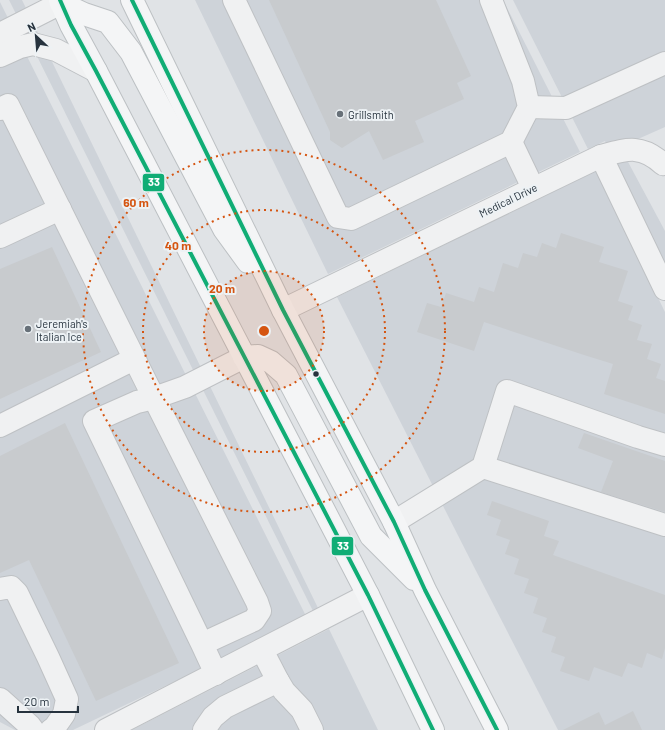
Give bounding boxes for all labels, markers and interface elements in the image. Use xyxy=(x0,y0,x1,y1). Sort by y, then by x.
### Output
north arrow xyxy=(16,16,56,56)
text: N xyxy=(25,19,38,34)
place label: Grillsmith xyxy=(348,108,394,121)
marker: Grillsmith xyxy=(335,109,345,119)
line badge: 33 xyxy=(142,173,165,192)
text: 33 xyxy=(148,175,160,188)
street label: Medical Drive xyxy=(477,180,539,220)
text: 60 m xyxy=(123,195,149,209)
text: 40 m xyxy=(165,238,191,252)
text: 20 m xyxy=(209,281,235,295)
place label: Jeremiah's Italian Ice xyxy=(36,317,88,343)
marker: Jeremiah's Italian Ice xyxy=(23,324,33,334)
centre of rings xyxy=(257,324,271,338)
unlabelled marker xyxy=(311,369,321,379)
line badge: 33 xyxy=(331,536,354,556)
text: 33 xyxy=(337,539,349,552)
scale bar xyxy=(18,688,78,714)
text: 20 m xyxy=(24,694,50,708)

